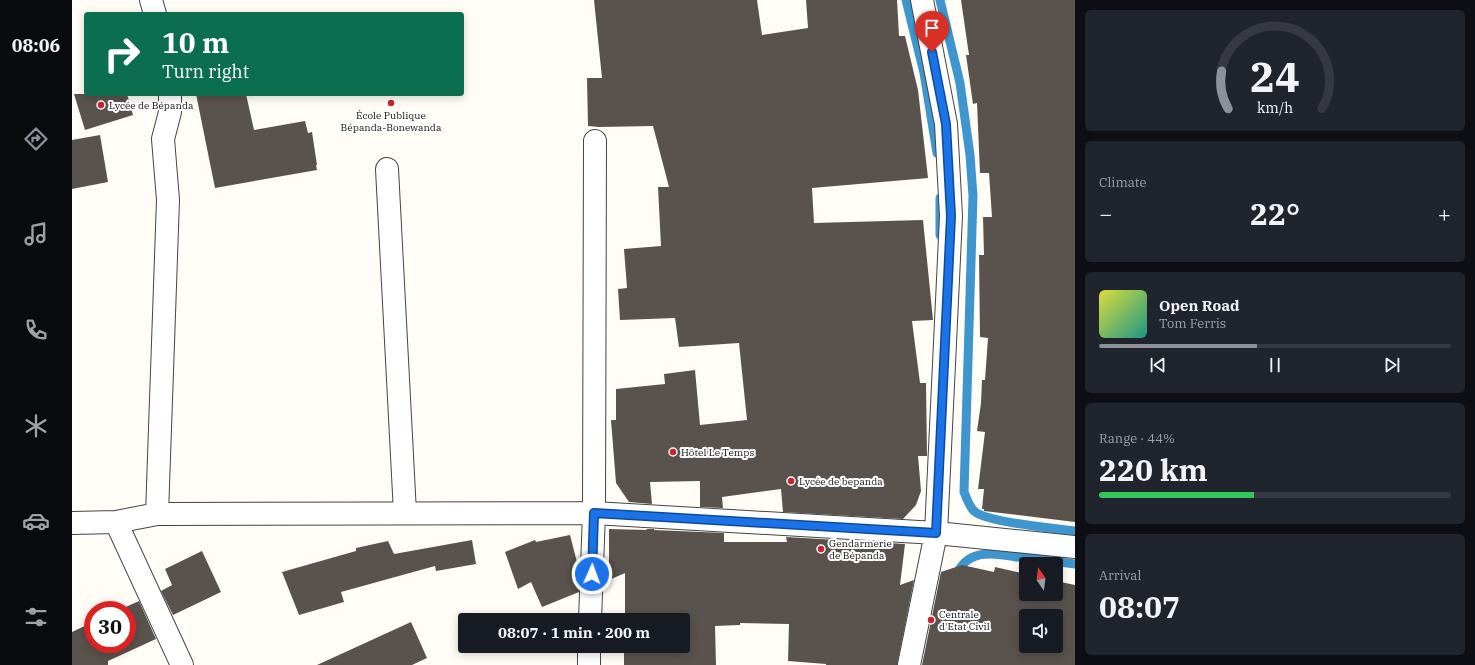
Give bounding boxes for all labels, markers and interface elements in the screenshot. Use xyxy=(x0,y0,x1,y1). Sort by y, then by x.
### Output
pin xyxy=(915,11,949,52)
icon: arrive xyxy=(921,17,943,39)
text: 10 m xyxy=(162,24,229,61)
icon: right xyxy=(96,28,148,80)
text: 08:06 xyxy=(12,34,60,57)
text: 24 xyxy=(1250,48,1300,102)
text: Turn right xyxy=(162,60,249,83)
text: km/h xyxy=(1257,97,1293,116)
marker: École Publique Bépanda-Bonewanda xyxy=(386,98,396,108)
place label: Lycée de Bépanda xyxy=(109,99,194,112)
marker: Lycée de Bépanda xyxy=(96,100,106,110)
place label: École Publique Bépanda-Bonewanda xyxy=(341,109,442,134)
icon: directions xyxy=(22,125,50,153)
text: Climate xyxy=(1099,174,1146,191)
text: 22° xyxy=(1250,194,1300,233)
text: − xyxy=(1099,199,1112,228)
text: + xyxy=(1438,199,1451,228)
icon: music xyxy=(22,220,50,248)
text: Open Road xyxy=(1159,296,1239,315)
text: Tom Ferris xyxy=(1159,315,1226,332)
icon: phone xyxy=(22,316,50,344)
icon: previous xyxy=(1147,354,1169,376)
icon: pause xyxy=(1264,354,1286,376)
icon: next xyxy=(1381,354,1403,376)
icon: climate xyxy=(22,412,50,440)
text: Range · 44% xyxy=(1099,430,1175,447)
place label: Hôtel Le Temps xyxy=(681,446,754,459)
marker: Hôtel Le Temps xyxy=(668,447,678,457)
text: 220 km xyxy=(1099,450,1208,489)
place label: Lycée de bepanda xyxy=(799,475,883,488)
marker: Lycée de bepanda xyxy=(786,476,796,486)
icon: car xyxy=(22,507,50,535)
place label: Gendarmerie de Bépanda xyxy=(829,537,892,562)
marker: Gendarmerie de Bépanda xyxy=(816,544,826,554)
position arrow xyxy=(571,553,613,595)
north arrow xyxy=(1019,557,1063,601)
map controls xyxy=(1019,557,1063,653)
text: Arrival xyxy=(1099,567,1141,584)
text: 08:07 xyxy=(1099,587,1180,626)
speed limit sign: 30 xyxy=(84,601,136,653)
icon: filters xyxy=(22,603,50,631)
place label: Centrale d'Etat Civil xyxy=(939,608,990,633)
button: sound xyxy=(1019,609,1063,653)
marker: Centrale d'Etat Civil xyxy=(926,615,936,625)
text: 08:07 · 1 min · 200 m xyxy=(498,623,650,642)

